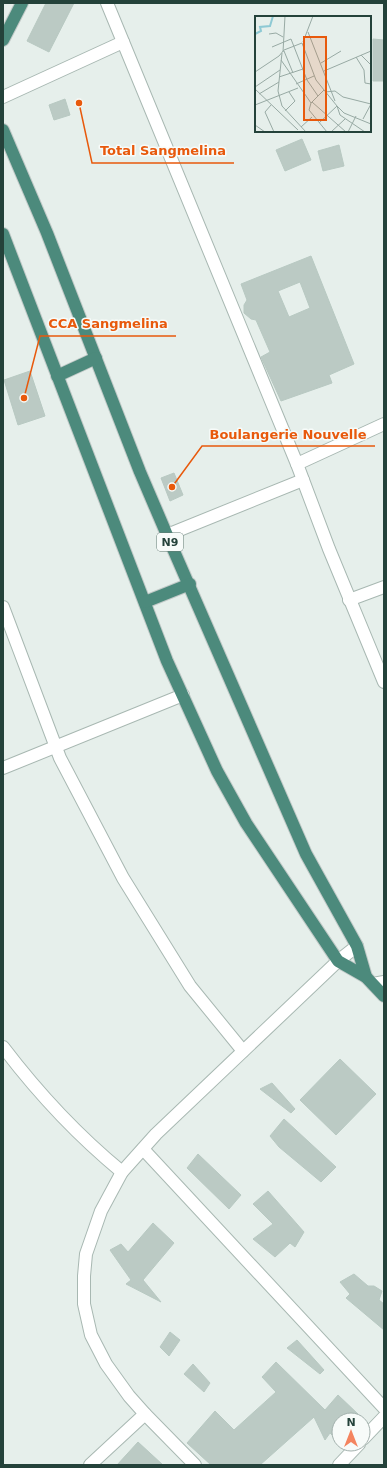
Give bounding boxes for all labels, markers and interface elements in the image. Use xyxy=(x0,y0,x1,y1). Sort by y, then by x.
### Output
inset map xyxy=(255,16,371,132)
callout: Total Sangmelina xyxy=(92,138,234,163)
text: Total Sangmelina xyxy=(100,143,226,158)
callout: CCA Sangmelina xyxy=(40,311,176,336)
text: CCA Sangmelina xyxy=(48,316,168,331)
callout: Boulangerie Nouvelle xyxy=(202,421,375,446)
text: Boulangerie Nouvelle xyxy=(210,427,367,442)
road number: N9 xyxy=(157,533,183,551)
north arrow xyxy=(331,1412,371,1452)
text: N xyxy=(346,1416,356,1429)

